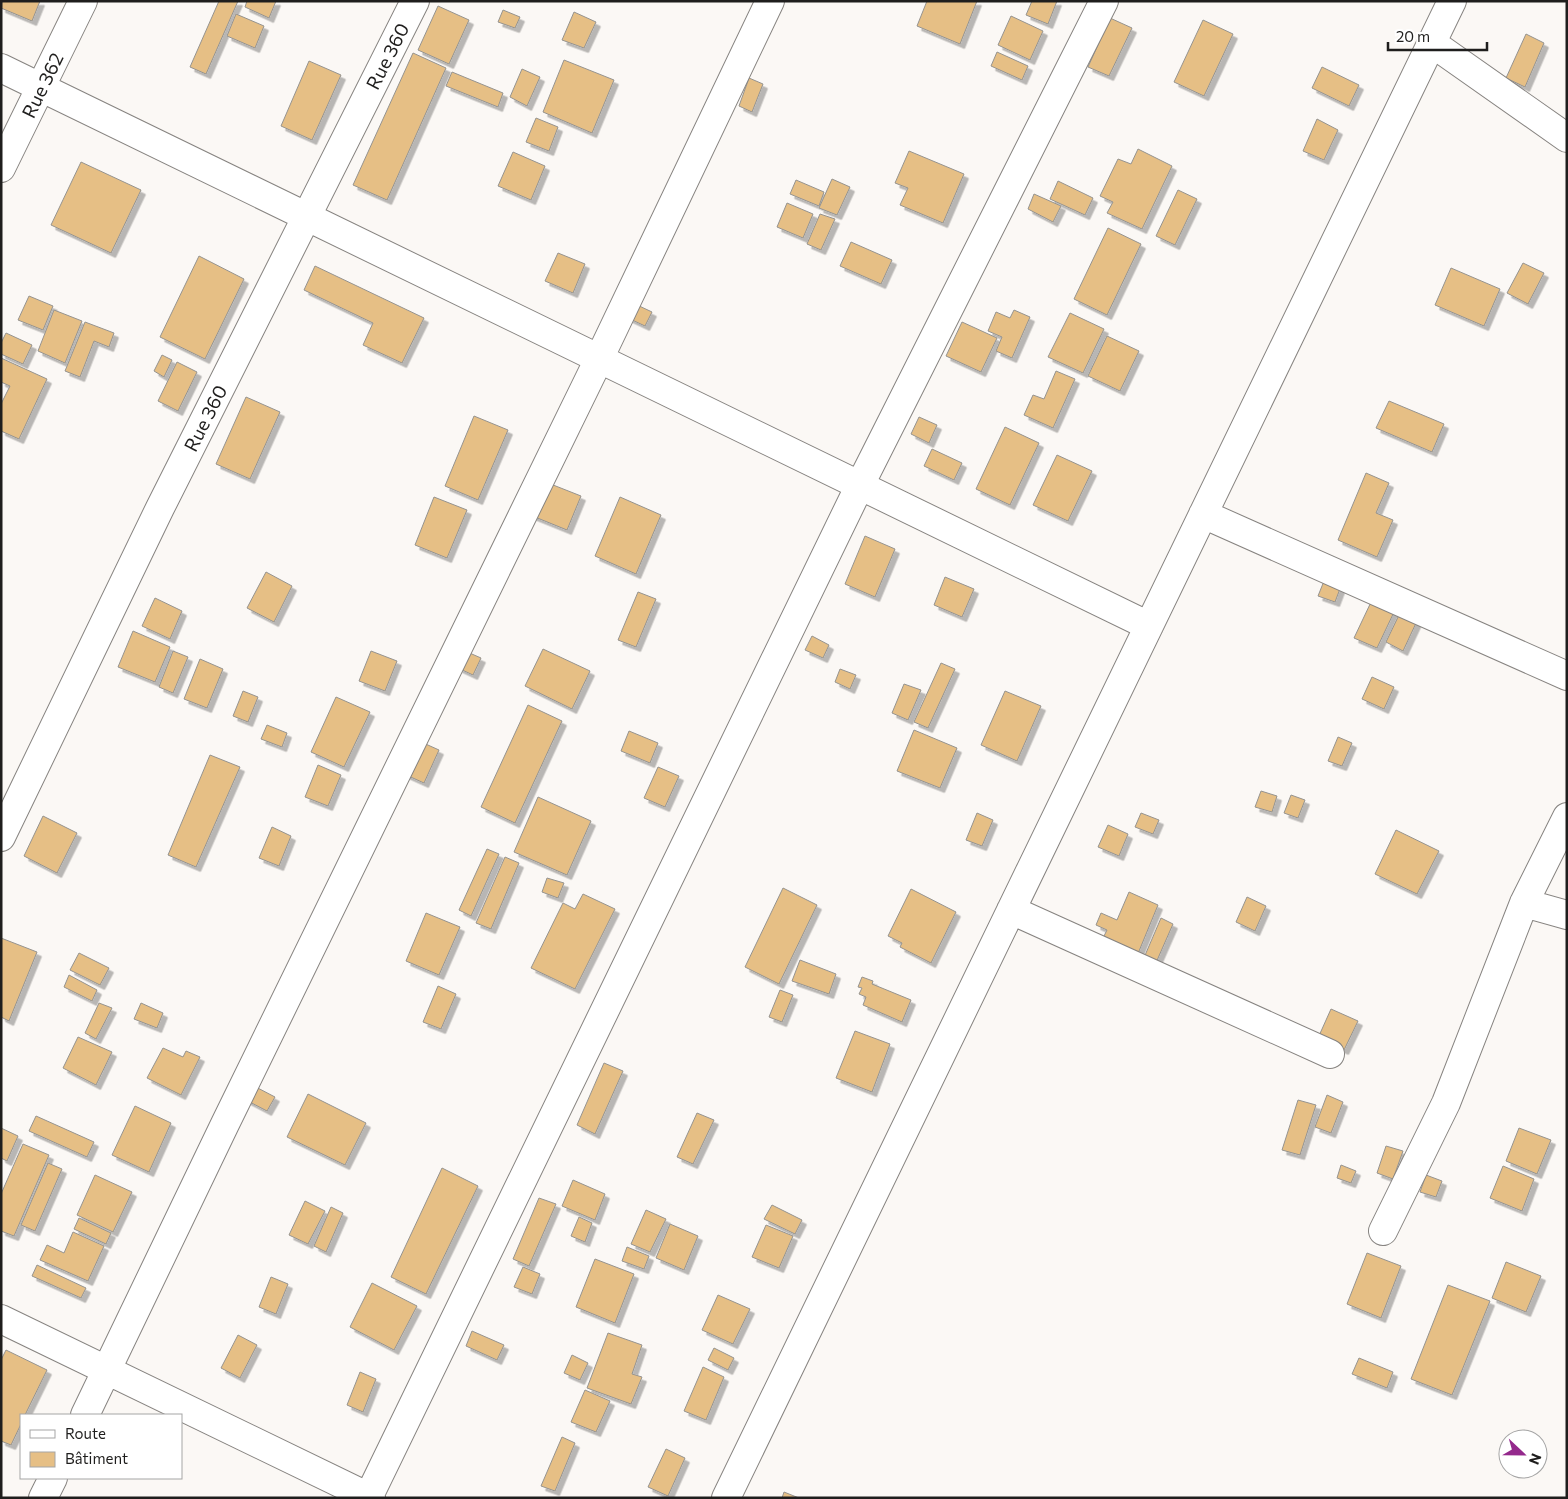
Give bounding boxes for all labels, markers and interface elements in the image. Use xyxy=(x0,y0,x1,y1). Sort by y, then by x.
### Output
street label: Rue 360 xyxy=(360,19,414,93)
scale bar xyxy=(1388,20,1487,52)
text: 20 m xyxy=(1396,27,1430,45)
street label: Rue 362 xyxy=(16,49,68,121)
street label: Rue 360 xyxy=(178,381,232,455)
legend xyxy=(20,1414,182,1479)
text: Route xyxy=(65,1424,106,1442)
north arrow xyxy=(1498,1429,1548,1479)
text: Bâtiment xyxy=(65,1449,128,1467)
text: N xyxy=(1526,1451,1545,1467)

